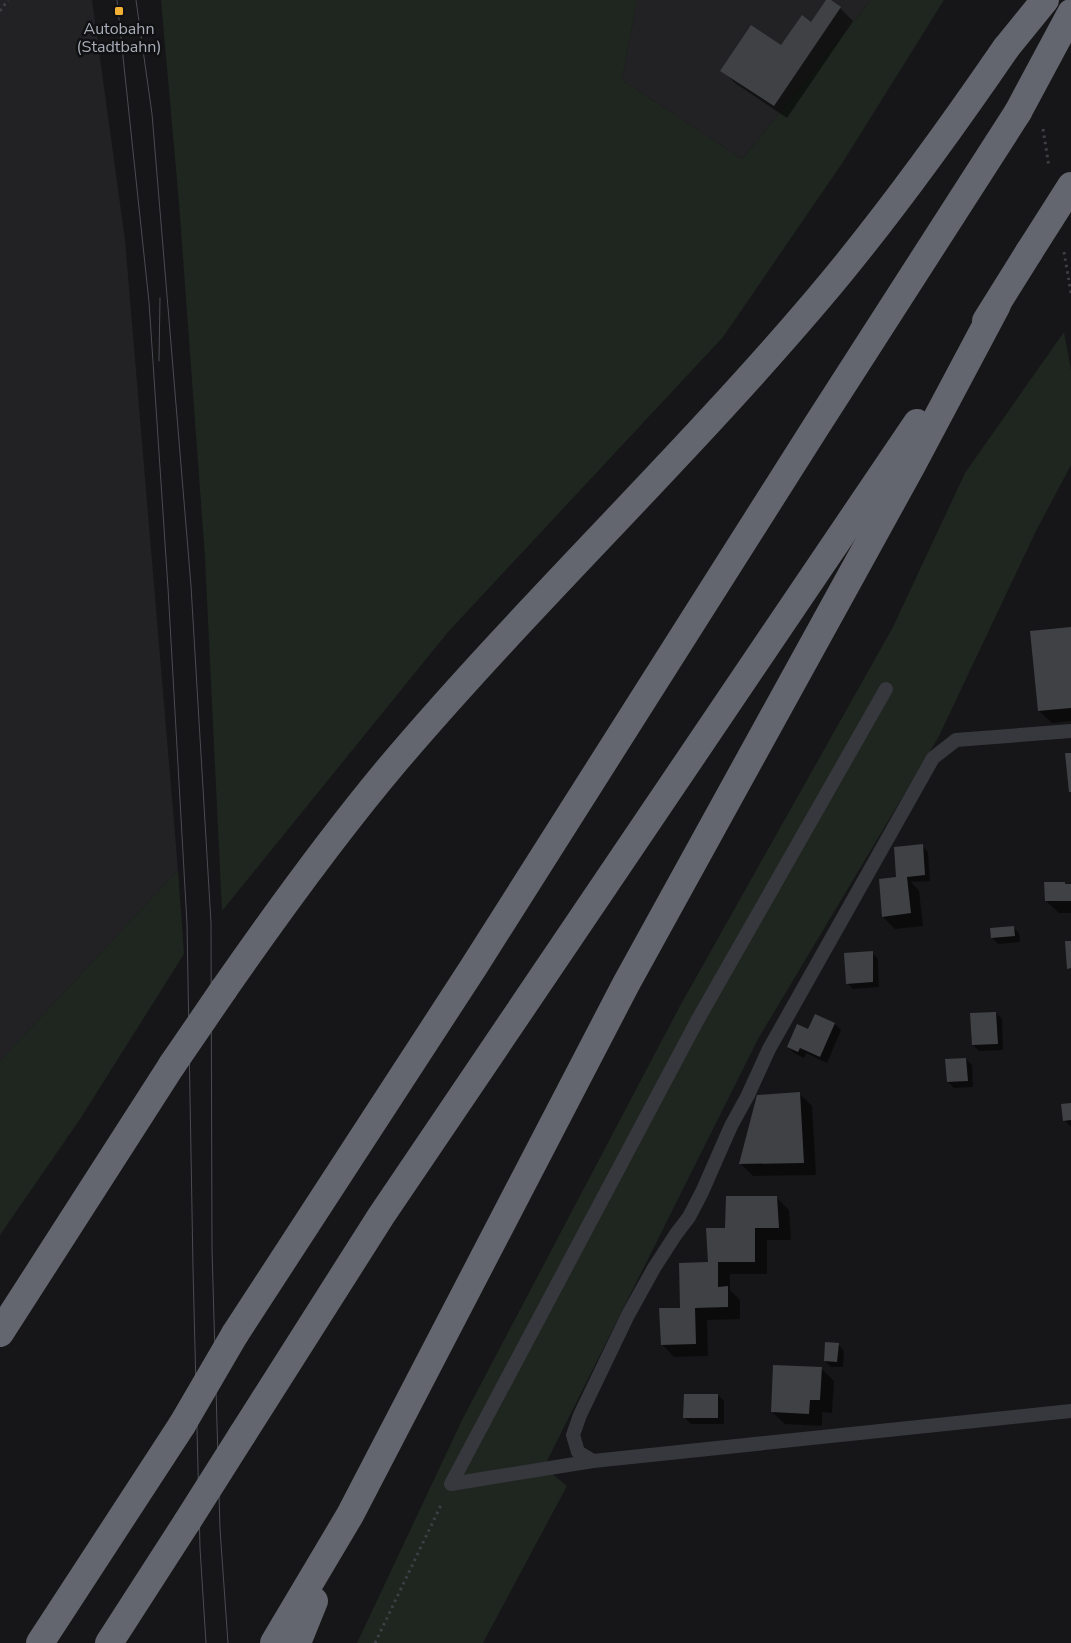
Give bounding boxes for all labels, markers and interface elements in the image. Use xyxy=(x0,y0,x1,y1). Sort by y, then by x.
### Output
marker: Autobahn (Stadtbahn) xyxy=(113,5,125,17)
place label: Autobahn (Stadtbahn) xyxy=(77,18,161,58)

